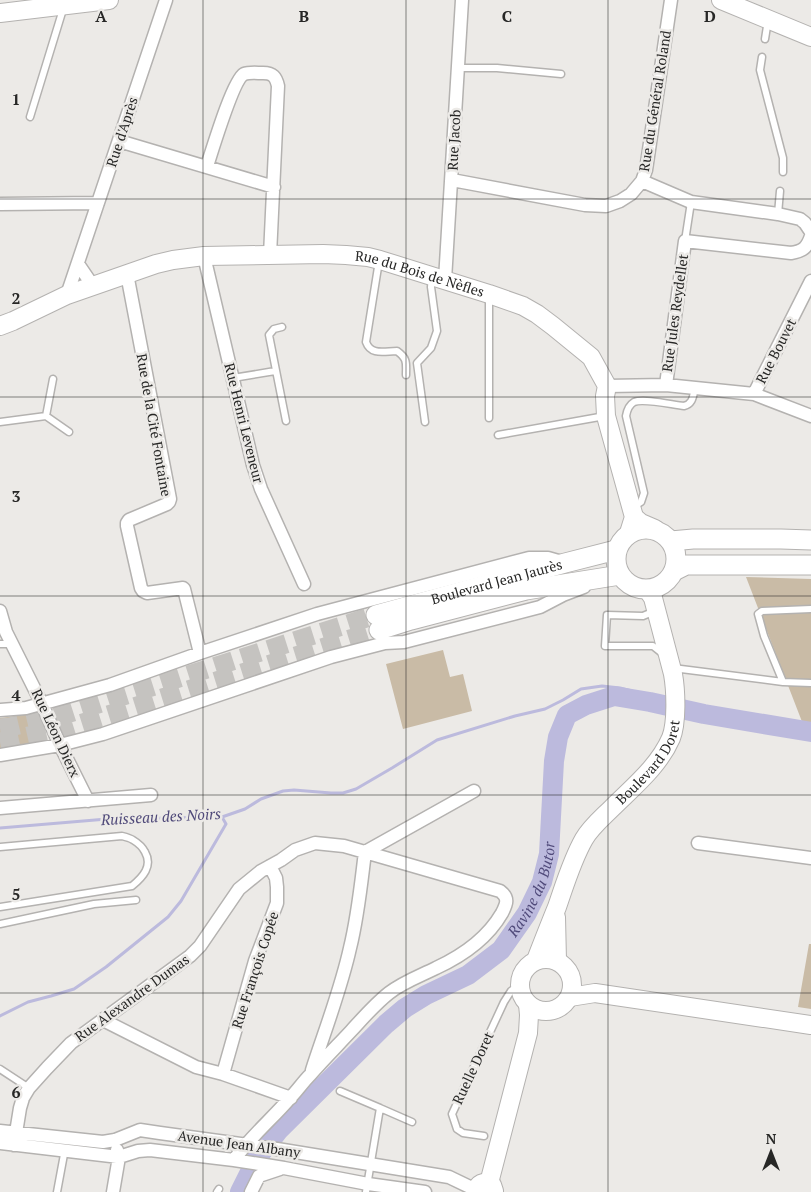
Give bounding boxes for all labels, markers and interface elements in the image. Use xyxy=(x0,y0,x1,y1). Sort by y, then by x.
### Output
text: A xyxy=(95,5,107,27)
text: B xyxy=(299,5,309,27)
text: C xyxy=(502,5,512,27)
text: D xyxy=(704,5,716,27)
street label: Rue du Général Roland xyxy=(634,29,675,173)
text: 1 xyxy=(11,88,21,110)
street label: Rue d'Après xyxy=(101,94,142,169)
street label: Rue Jacob xyxy=(442,109,465,171)
street label: Rue du Bois de Nèfles xyxy=(354,246,487,301)
street label: Rue Jules Reydellet xyxy=(657,252,692,373)
text: 2 xyxy=(11,287,21,309)
street label: Rue Bouvet xyxy=(751,314,800,387)
street label: Rue de la Cité Fontaine xyxy=(133,352,176,498)
street label: Rue Henri Leveneur xyxy=(220,361,269,485)
text: 3 xyxy=(11,485,21,507)
street label: Boulevard Jean Jaurès xyxy=(429,554,564,608)
text: 4 xyxy=(11,684,21,706)
street label: Rue Léon Dierx xyxy=(28,686,86,781)
street label: Boulevard Doret xyxy=(611,718,684,808)
water label: Ruisseau des Noirs xyxy=(99,803,222,829)
water label: Ravine du Butor xyxy=(502,840,559,941)
text: 5 xyxy=(11,883,21,905)
street label: Rue François Copée xyxy=(227,909,282,1031)
street label: Rue Alexandre Dumas xyxy=(71,950,193,1046)
street label: Ruelle Doret xyxy=(447,1028,498,1107)
text: 6 xyxy=(11,1081,21,1103)
street label: Avenue Jean Albany xyxy=(177,1126,302,1162)
north arrow xyxy=(746,1127,796,1177)
text: N xyxy=(766,1129,777,1148)

